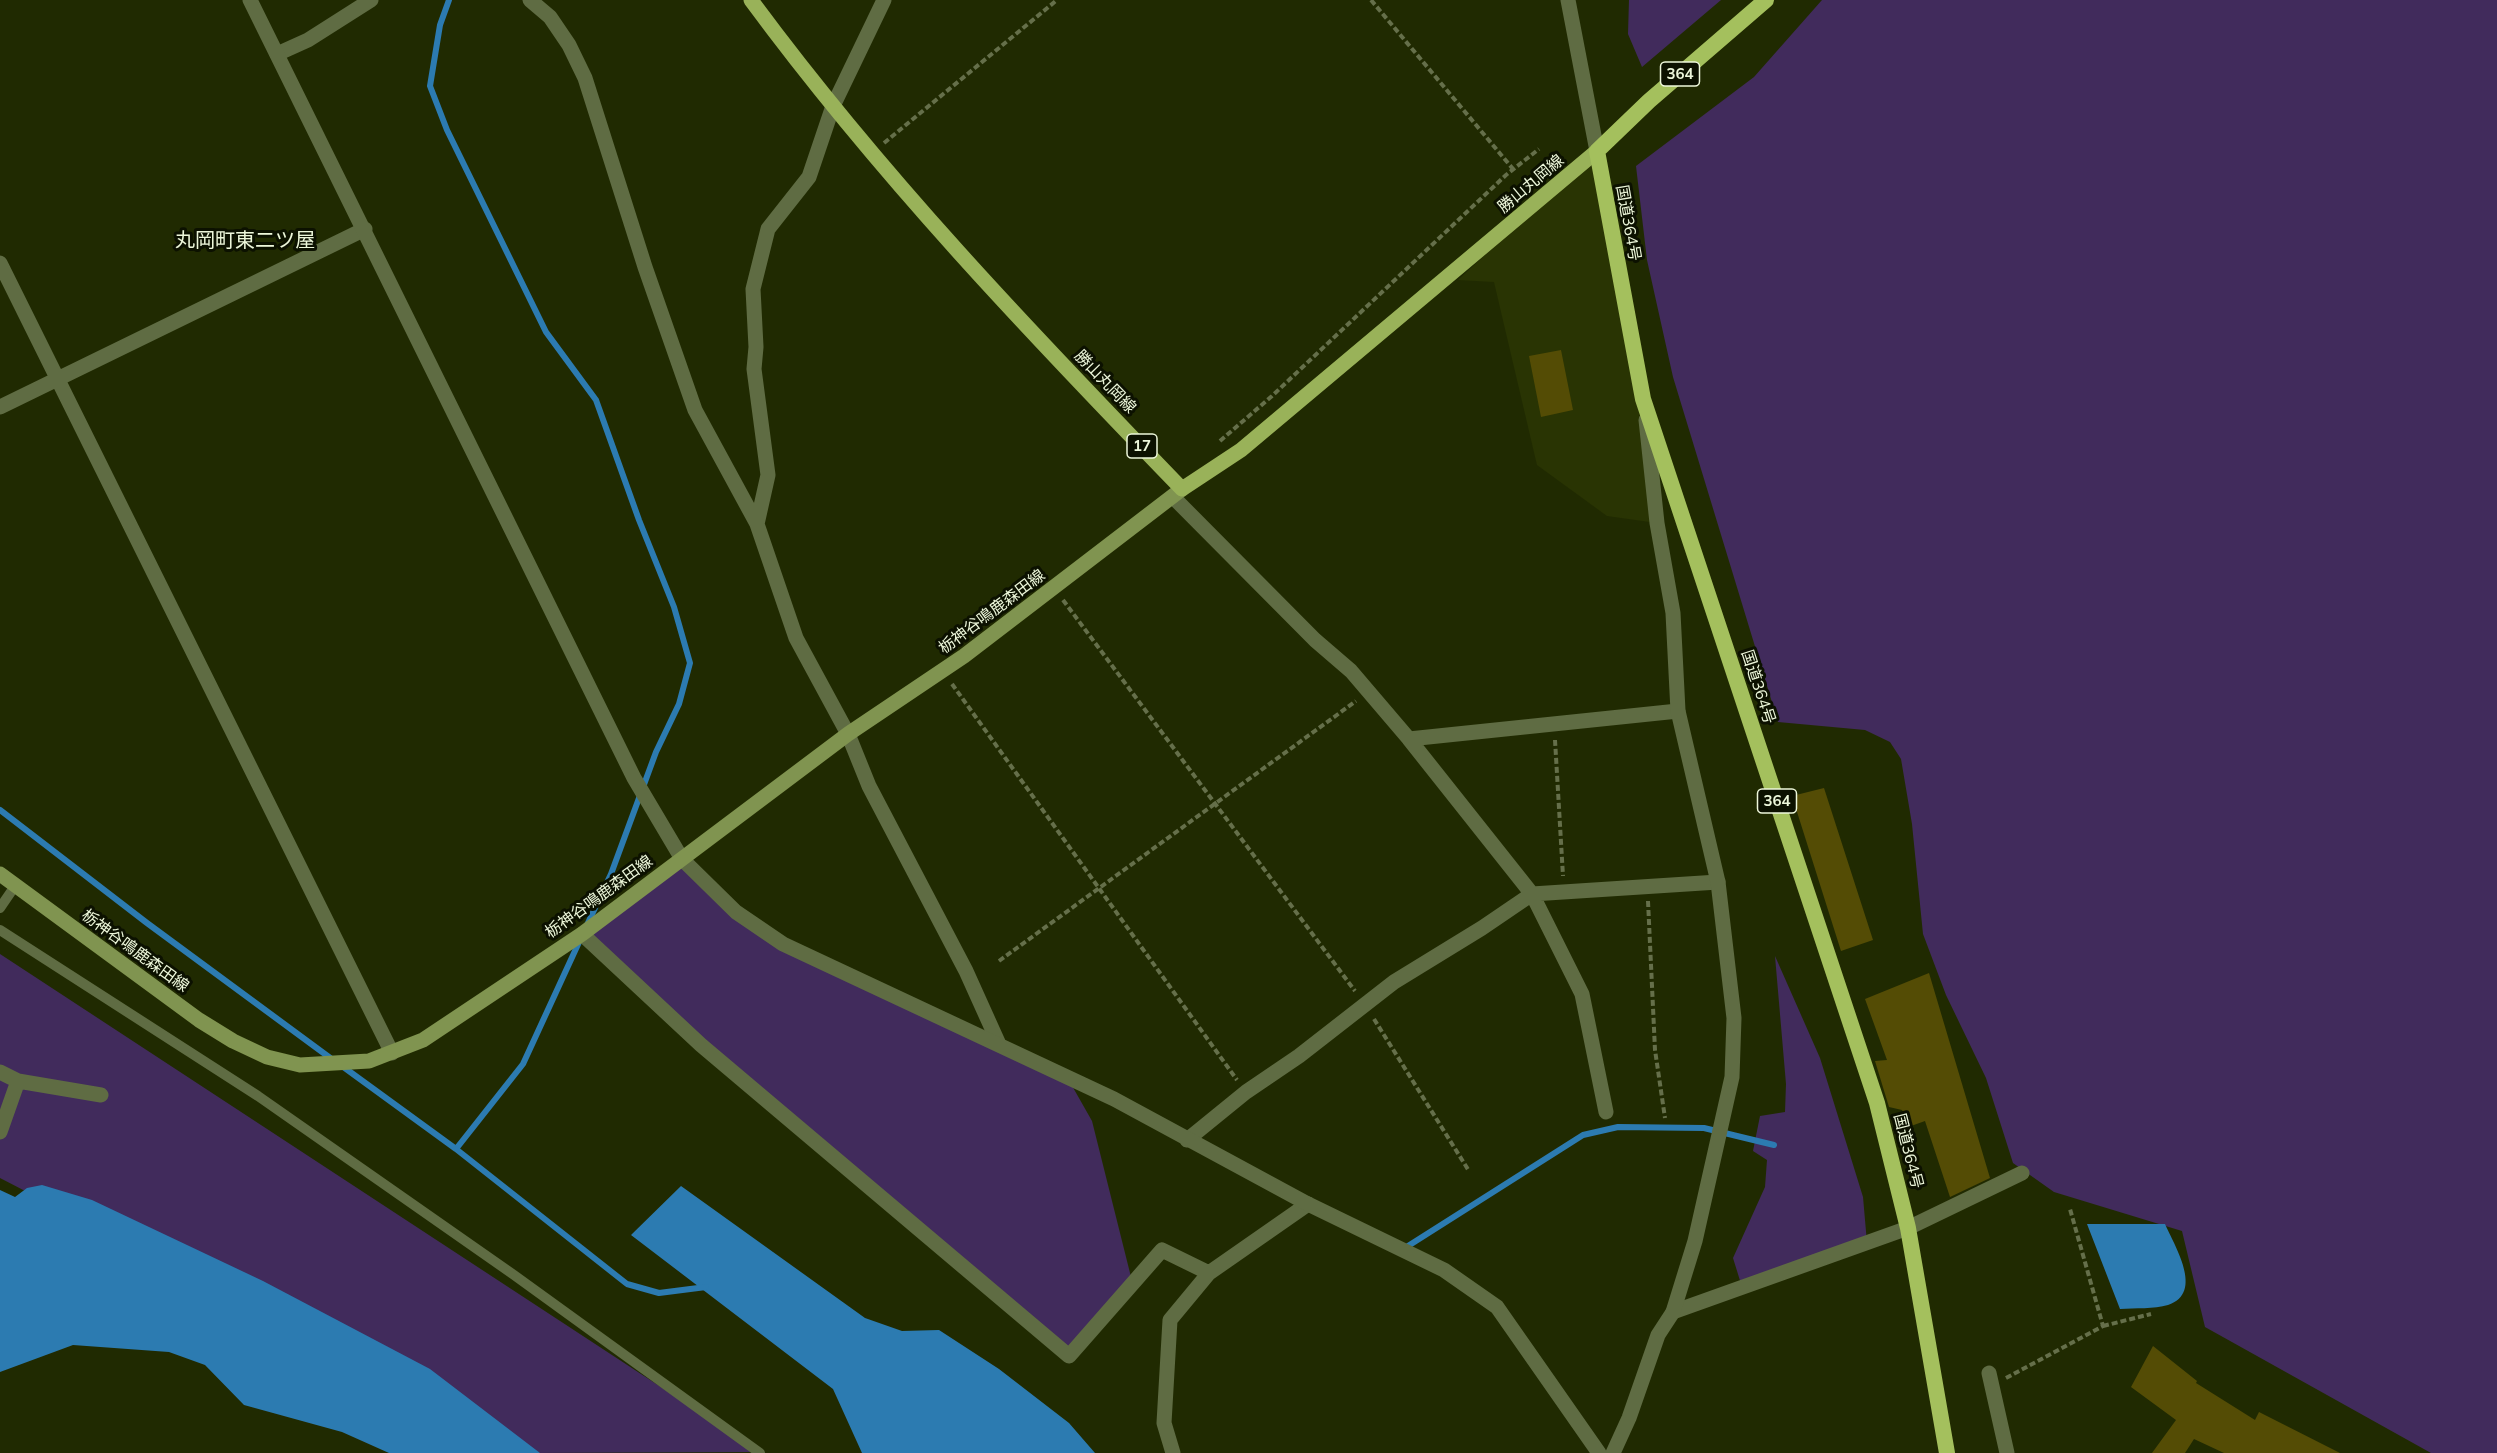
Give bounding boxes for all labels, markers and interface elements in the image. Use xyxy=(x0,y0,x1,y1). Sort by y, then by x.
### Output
road number: 364 xyxy=(1660,62,1700,86)
street label: 勝山丸岡線 xyxy=(1494,151,1568,217)
street label: 国道364号 xyxy=(1612,184,1644,262)
district label: 丸岡町東二ツ屋 xyxy=(175,229,315,253)
street label: 勝山丸岡線 xyxy=(1070,347,1140,417)
road number: 17 xyxy=(1127,434,1157,458)
street label: 栃神谷鳴鹿森田線 xyxy=(935,566,1049,658)
street label: 国道364号 xyxy=(1737,648,1779,726)
road number: 364 xyxy=(1758,789,1796,813)
street label: 栃神谷鳴鹿森田線 xyxy=(542,852,656,942)
street label: 栃神谷鳴鹿森田線 xyxy=(78,906,192,996)
street label: 国道364号 xyxy=(1889,1111,1927,1191)

